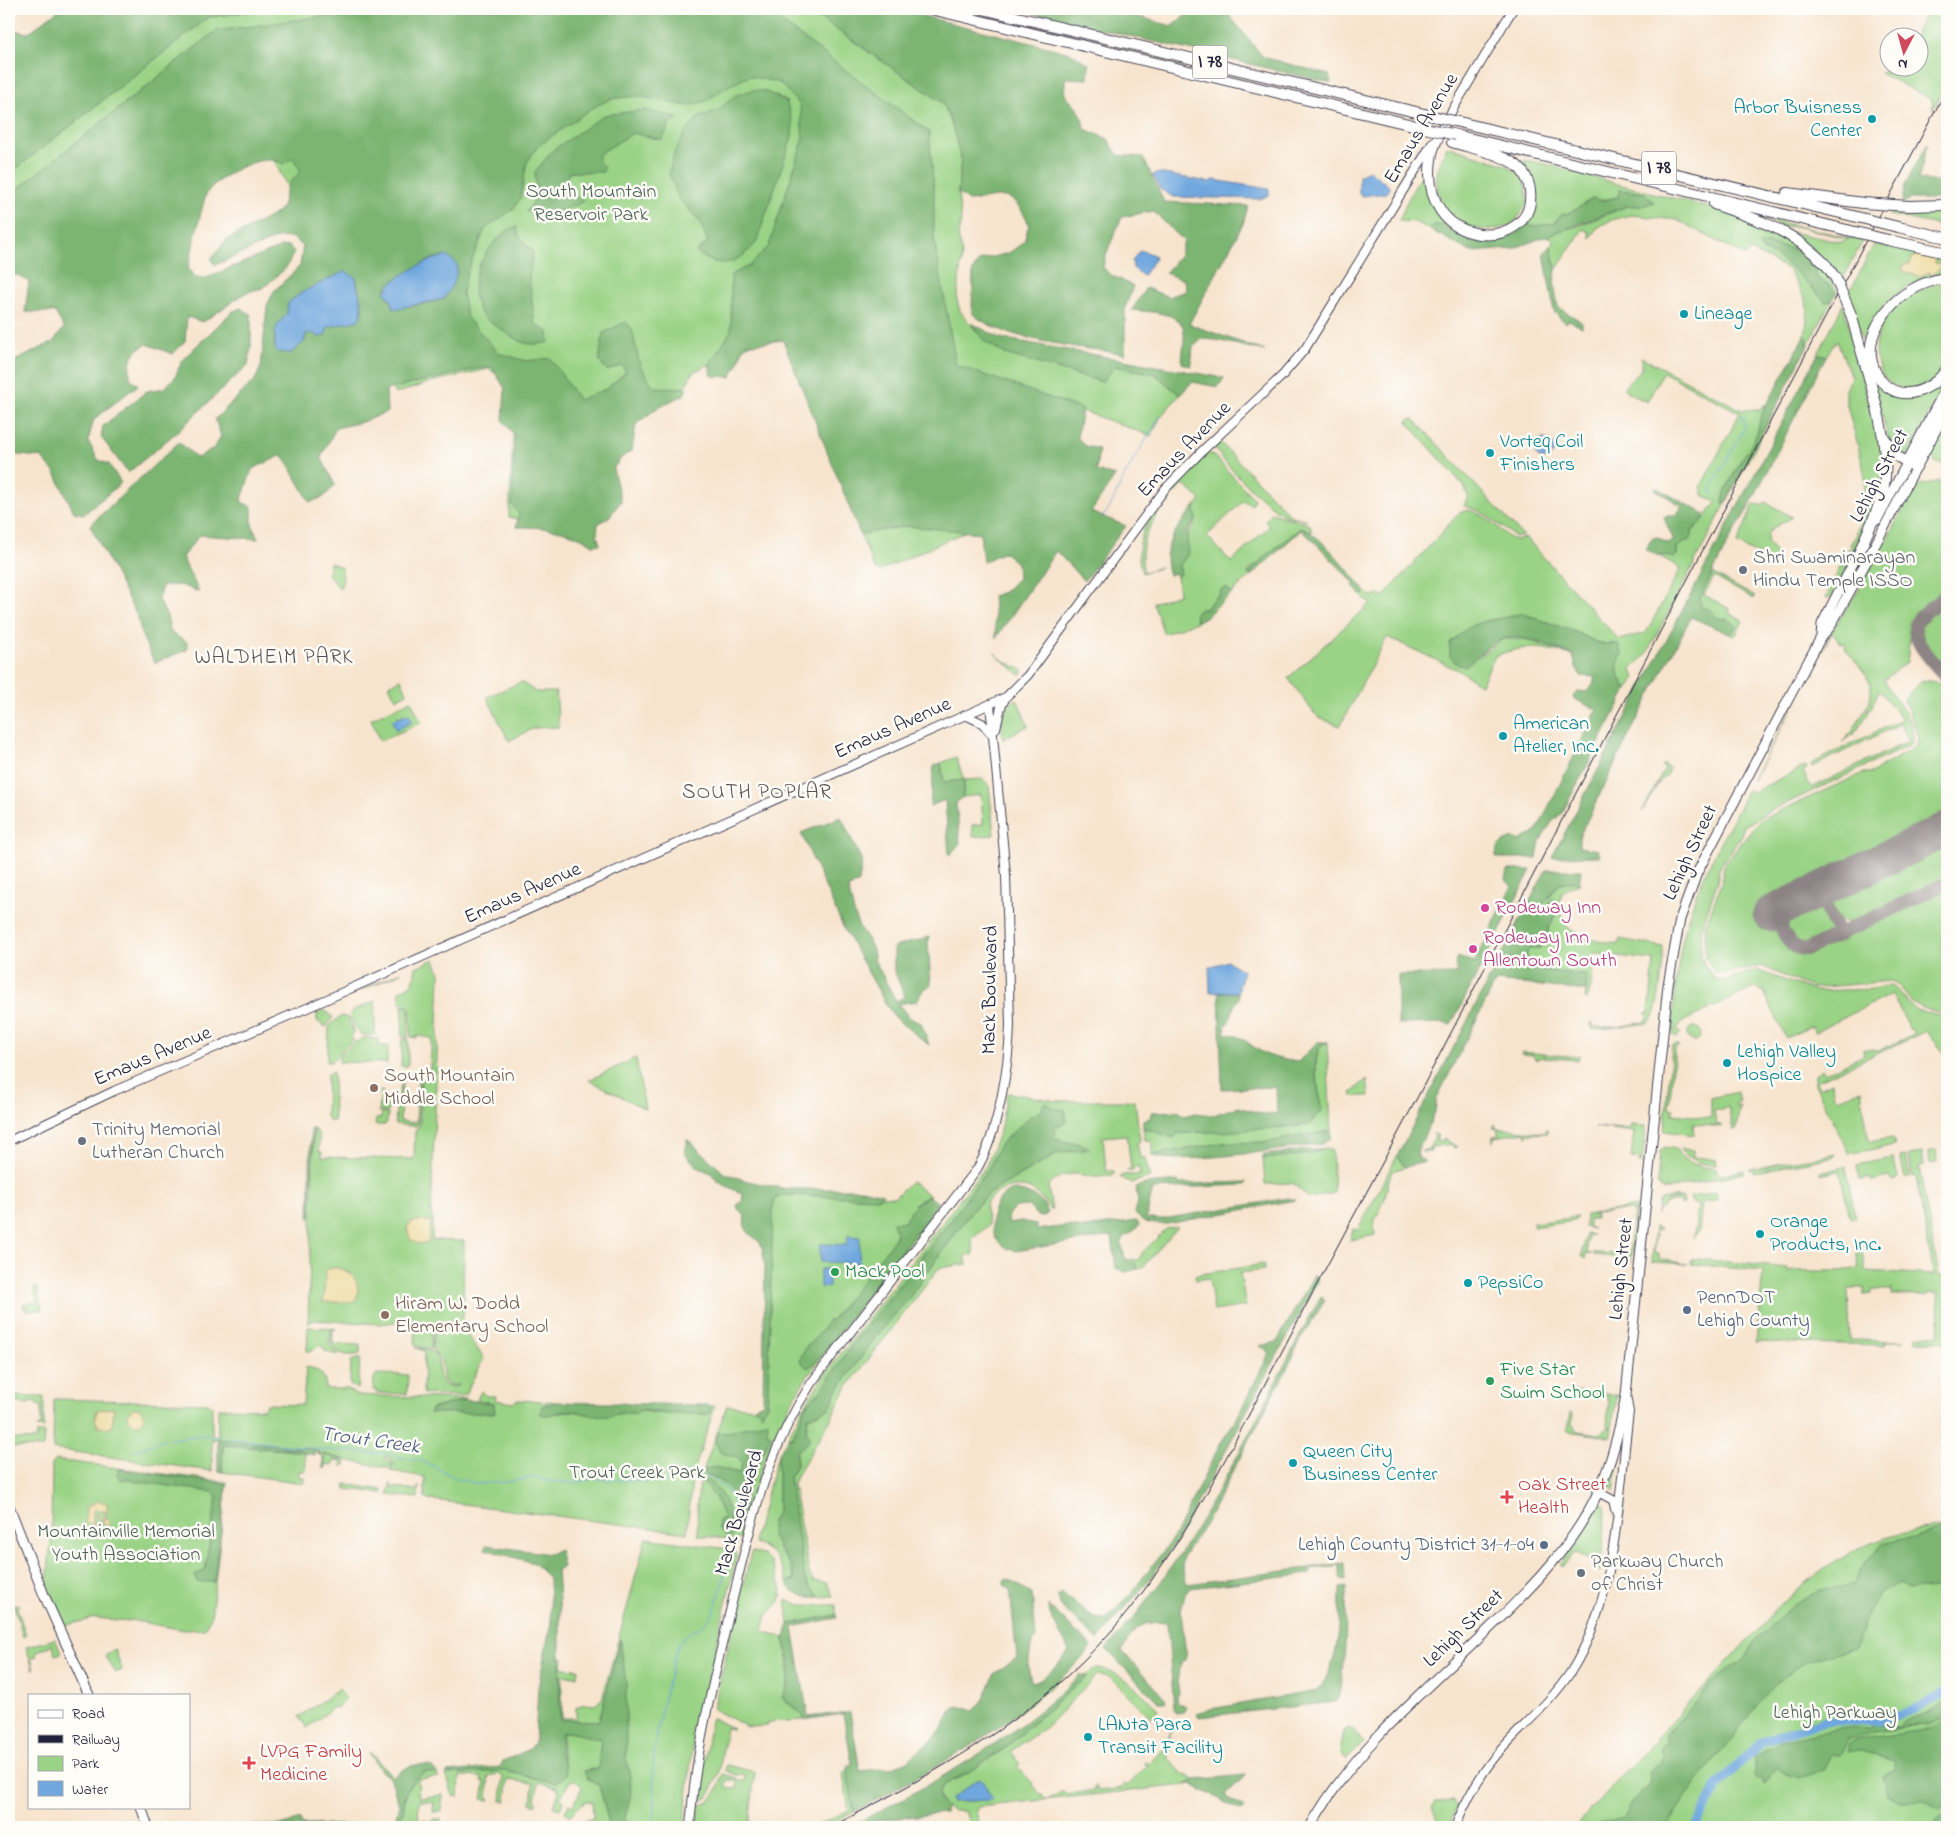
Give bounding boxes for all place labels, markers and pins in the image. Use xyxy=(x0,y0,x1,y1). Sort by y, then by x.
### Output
place label: Arbor Buisness Center xyxy=(1734,94,1863,146)
marker: Arbor Buisness Center xyxy=(1866,113,1878,125)
place label: Lineage xyxy=(1694,300,1753,330)
marker: Lineage xyxy=(1678,308,1690,320)
place label: Vorteq Coil Finishers xyxy=(1499,428,1583,480)
marker: Vorteq Coil Finishers xyxy=(1484,447,1496,459)
place label: Shri Swaminarayan Hindu Temple ISSO xyxy=(1753,544,1916,596)
marker: Shri Swaminarayan Hindu Temple ISSO xyxy=(1737,564,1749,576)
place label: American Atelier, Inc. xyxy=(1513,710,1599,762)
marker: American Atelier, Inc. xyxy=(1497,730,1509,742)
place label: Rodeway Inn xyxy=(1495,894,1601,923)
marker: Rodeway Inn xyxy=(1479,902,1491,914)
place label: Rodeway Inn Allentown South xyxy=(1483,924,1617,976)
marker: Rodeway Inn Allentown South xyxy=(1467,943,1479,955)
place label: Lehigh Valley Hospice xyxy=(1737,1038,1836,1090)
marker: Lehigh Valley Hospice xyxy=(1721,1057,1733,1069)
place label: South Mountain Middle School xyxy=(384,1062,515,1114)
marker: South Mountain Middle School xyxy=(368,1082,380,1094)
place label: Trinity Memorial Lutheran Church xyxy=(92,1116,224,1168)
marker: Trinity Memorial Lutheran Church xyxy=(76,1135,88,1147)
place label: Orange Products, Inc. xyxy=(1770,1208,1881,1260)
marker: Orange Products, Inc. xyxy=(1754,1228,1766,1240)
place label: Mack Pool xyxy=(845,1258,925,1287)
marker: Mack Pool xyxy=(829,1266,841,1278)
place label: PepsiCo xyxy=(1478,1269,1543,1298)
marker: PepsiCo xyxy=(1462,1277,1474,1289)
place label: PennDOT Lehigh County xyxy=(1697,1284,1810,1337)
place label: Hiram W. Dodd Elementary School xyxy=(395,1290,548,1342)
marker: PennDOT Lehigh County xyxy=(1681,1304,1693,1316)
marker: Hiram W. Dodd Elementary School xyxy=(379,1309,391,1321)
place label: Five Star Swim School xyxy=(1499,1356,1605,1408)
marker: Five Star Swim School xyxy=(1484,1375,1496,1387)
place label: Queen City Business Center xyxy=(1302,1438,1438,1490)
marker: Queen City Business Center xyxy=(1287,1457,1299,1469)
place label: Oak Street Health xyxy=(1518,1471,1606,1523)
marker: Oak Street Health xyxy=(1500,1490,1514,1504)
place label: Lehigh County District 31-1-04 xyxy=(1298,1531,1534,1561)
marker: Lehigh County District 31-1-04 xyxy=(1538,1539,1550,1551)
place label: Parkway Church of Christ xyxy=(1591,1548,1724,1600)
marker: Parkway Church of Christ xyxy=(1575,1567,1587,1579)
place label: LANta Para Transit Facility xyxy=(1098,1711,1223,1763)
marker: LANta Para Transit Facility xyxy=(1082,1731,1094,1743)
place label: LVPG Family Medicine xyxy=(260,1738,362,1790)
marker: LVPG Family Medicine xyxy=(242,1756,256,1770)

